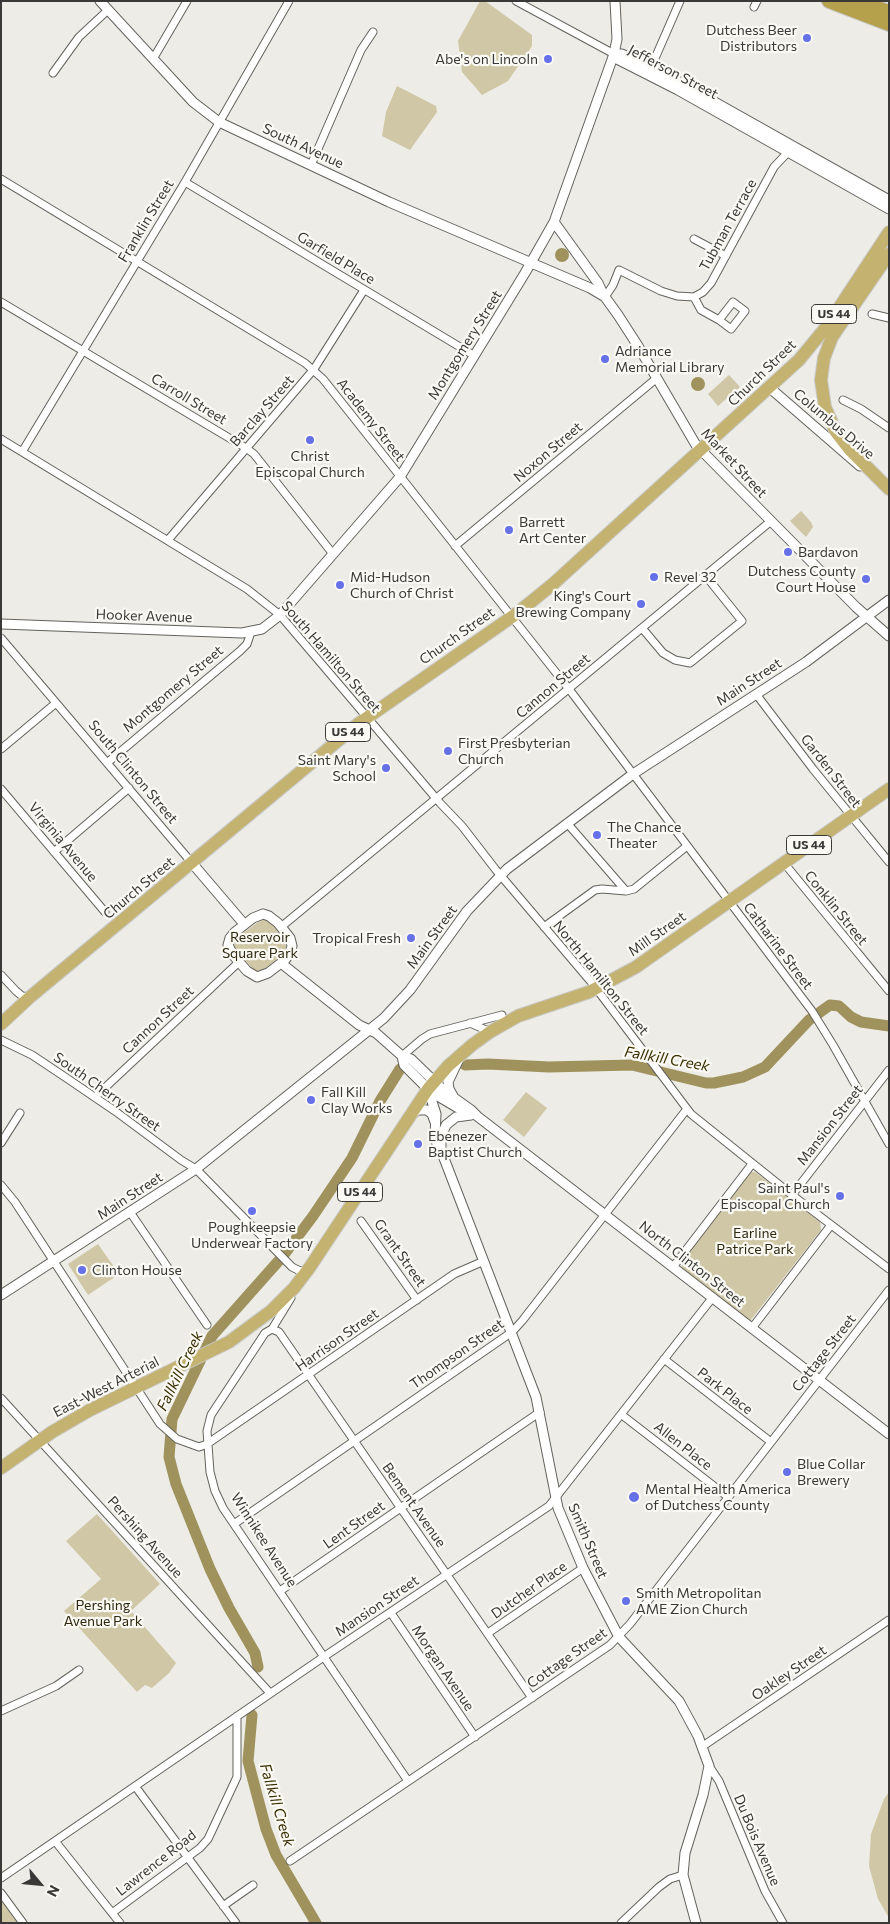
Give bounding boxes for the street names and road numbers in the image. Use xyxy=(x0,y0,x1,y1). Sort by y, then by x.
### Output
street label: Jefferson Street xyxy=(625,41,721,103)
street label: South Avenue xyxy=(260,120,346,172)
street label: Tubman Terrace xyxy=(696,176,760,274)
street label: Franklin Street xyxy=(115,177,177,265)
street label: Garfield Place xyxy=(294,228,378,288)
street label: Montgomery Street xyxy=(424,287,506,403)
road number: US 44 xyxy=(812,304,856,324)
street label: Church Street xyxy=(725,336,799,410)
street label: Carroll Street xyxy=(148,370,230,428)
street label: Barclay Street xyxy=(227,372,297,450)
street label: Academy Street xyxy=(333,375,409,465)
street label: Columbus Drive xyxy=(790,385,878,463)
street label: Noxon Street xyxy=(510,418,586,486)
street label: Market Street xyxy=(698,425,770,501)
street label: South Hamilton Street xyxy=(278,598,384,716)
street label: Church Street xyxy=(416,604,498,668)
street label: Hooker Avenue xyxy=(95,606,193,626)
street label: Montgomery Street xyxy=(119,642,227,736)
street label: Cannon Street xyxy=(513,650,593,722)
street label: Main Street xyxy=(713,655,785,709)
street label: South Clinton Street xyxy=(85,717,181,827)
road number: US 44 xyxy=(326,722,370,742)
street label: Garden Street xyxy=(797,731,865,811)
street label: Virginia Avenue xyxy=(25,799,101,885)
road number: US 44 xyxy=(786,836,832,854)
street label: Church Street xyxy=(100,853,178,923)
street label: Conklin Street xyxy=(801,867,871,949)
street label: Catharine Street xyxy=(740,899,816,993)
street label: Main Street xyxy=(403,902,461,972)
street label: Mill Street xyxy=(625,908,689,960)
street label: North Hamilton Street xyxy=(550,917,652,1039)
street label: Cannon Street xyxy=(119,983,197,1057)
street label: South Cherry Street xyxy=(50,1049,164,1135)
street label: Mansion Street xyxy=(793,1082,867,1168)
street label: Main Street xyxy=(94,1169,166,1223)
road number: US 44 xyxy=(338,1182,382,1202)
street label: Grant Street xyxy=(370,1216,430,1290)
street label: North Clinton Street xyxy=(636,1217,748,1311)
street label: Harrison Street xyxy=(292,1305,382,1375)
street label: Cottage Street xyxy=(789,1311,859,1395)
street label: Thompson Street xyxy=(407,1315,507,1393)
street label: East-West Arterial xyxy=(50,1353,162,1421)
street label: Park Place xyxy=(694,1364,756,1418)
street label: Allen Place xyxy=(651,1418,715,1474)
street label: Bement Avenue xyxy=(379,1460,449,1550)
street label: Winnikee Avenue xyxy=(227,1490,301,1590)
street label: Pershing Avenue xyxy=(104,1493,186,1581)
street label: Lent Street xyxy=(320,1498,388,1552)
street label: Smith Street xyxy=(565,1501,611,1581)
street label: Dutcher Place xyxy=(488,1558,570,1622)
street label: Mansion Street xyxy=(332,1572,422,1640)
street label: Morgan Avenue xyxy=(408,1622,478,1714)
street label: Cottage Street xyxy=(524,1624,610,1692)
street label: Oakley Street xyxy=(748,1642,830,1704)
street label: Du Bois Avenue xyxy=(730,1792,784,1888)
street label: Lawrence Road xyxy=(113,1827,199,1899)

